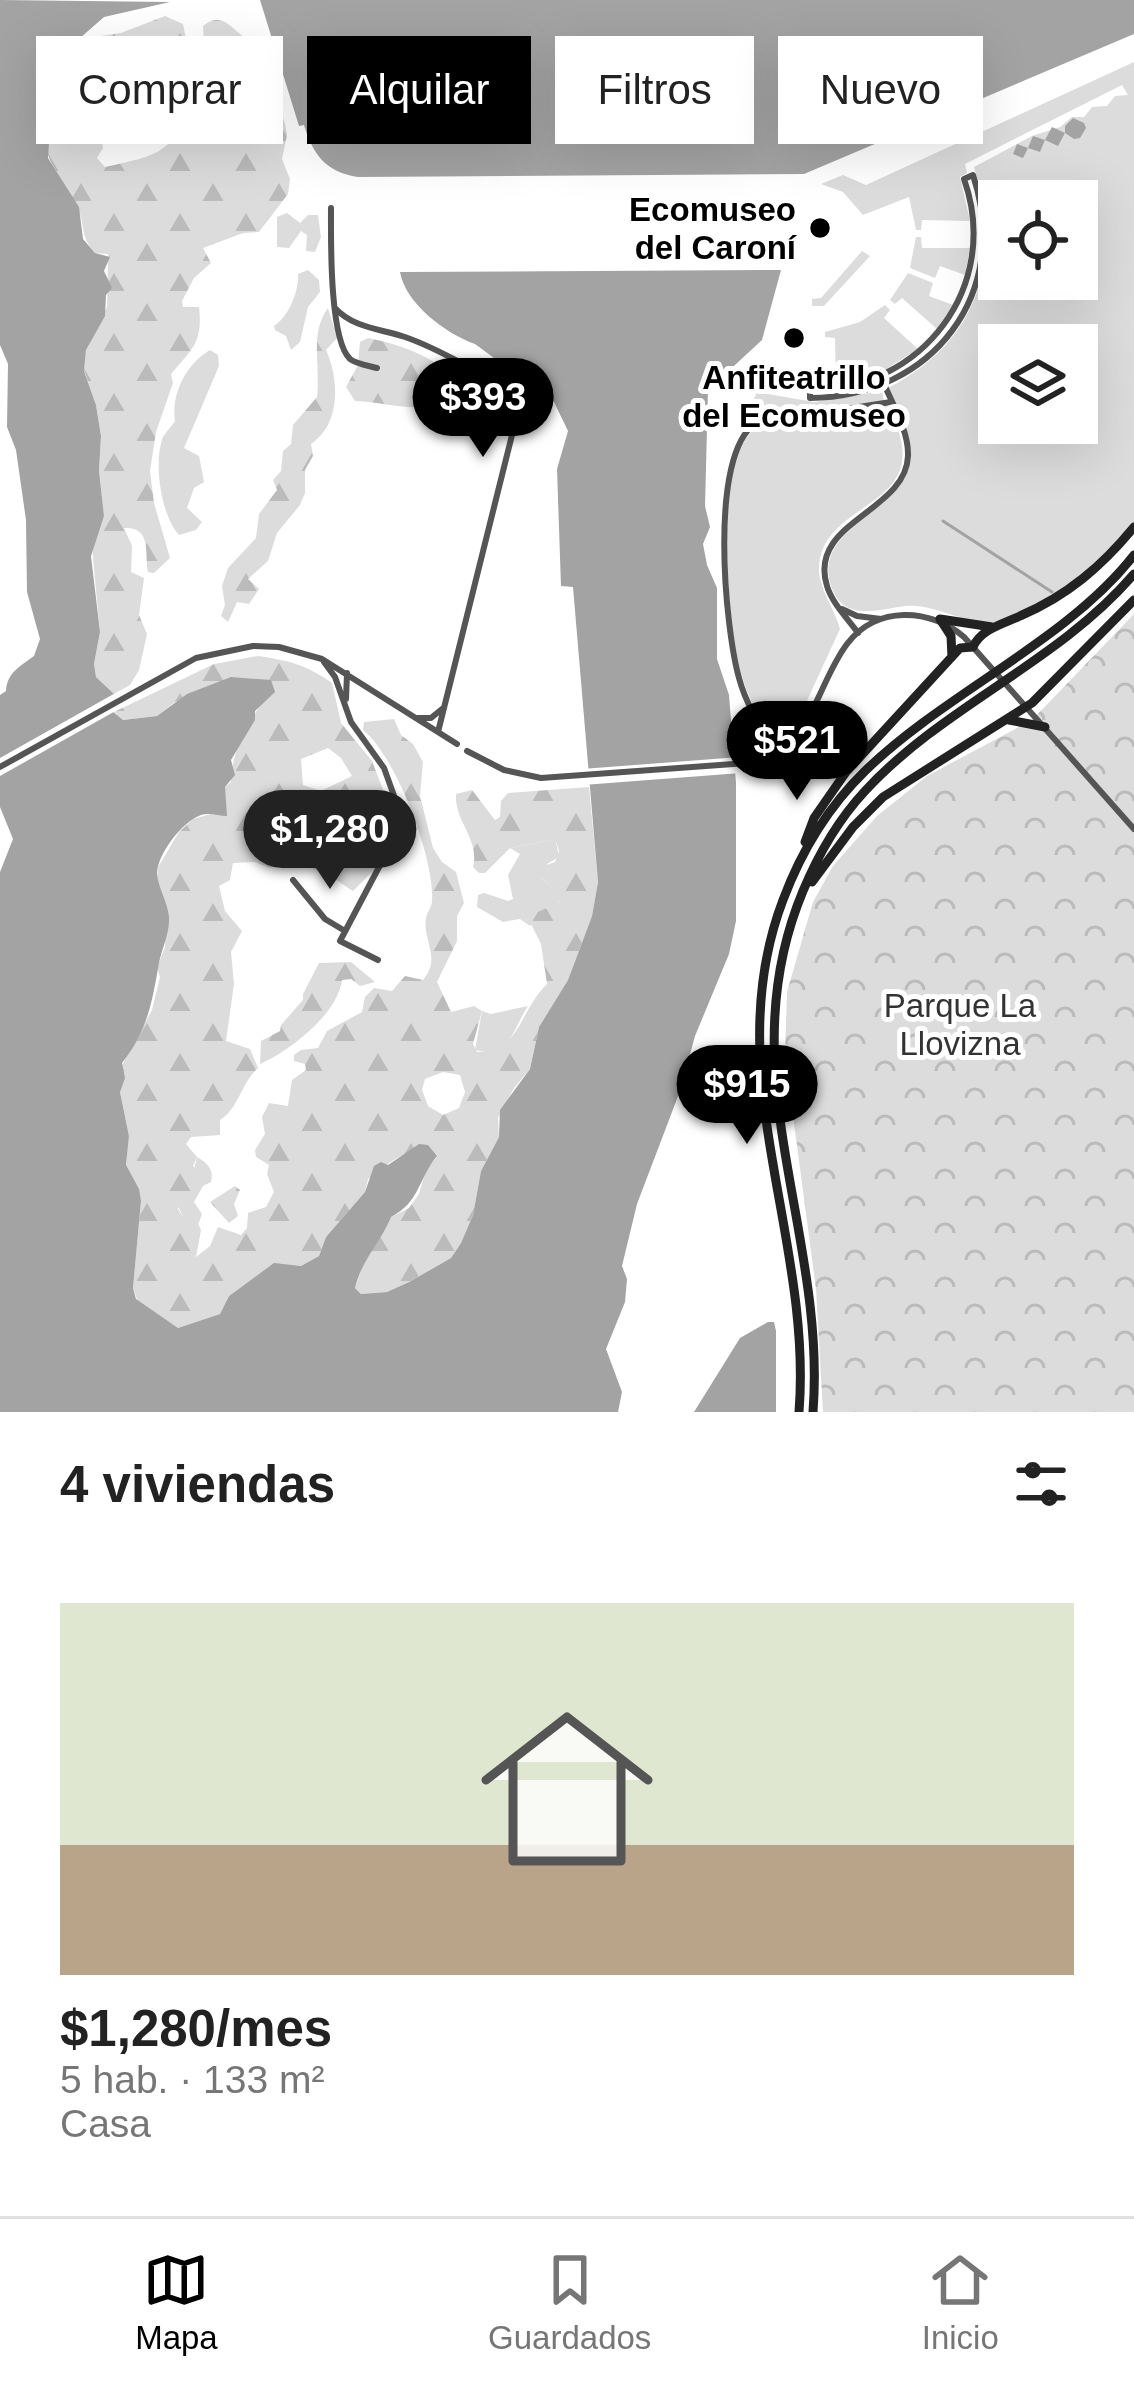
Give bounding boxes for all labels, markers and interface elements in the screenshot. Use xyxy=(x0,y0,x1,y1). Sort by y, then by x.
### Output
chip: Comprar xyxy=(36,36,283,144)
chip: Alquilar xyxy=(307,36,531,144)
chip: Filtros xyxy=(555,36,754,144)
chip: Nuevo xyxy=(778,36,983,144)
map controls xyxy=(978,180,1098,444)
button: locate xyxy=(978,180,1098,300)
place label: Ecomuseo del Caroní xyxy=(629,191,798,266)
marker: Ecomuseo del Caroní xyxy=(807,215,833,241)
button: layers xyxy=(978,324,1098,444)
marker: Anfiteatrillo del Ecomuseo xyxy=(781,325,807,351)
pin: $393 xyxy=(412,358,554,460)
place label: Anfiteatrillo del Ecomuseo xyxy=(682,359,906,434)
text: $393 xyxy=(440,375,526,418)
pin: $521 xyxy=(726,701,868,803)
text: $521 xyxy=(754,718,840,761)
pin: $1,280 xyxy=(232,790,428,892)
text: $1,280 xyxy=(270,807,390,850)
park label: Parque La Llovizna xyxy=(884,987,1037,1062)
pin: $915 xyxy=(676,1045,818,1147)
text: $915 xyxy=(704,1062,790,1105)
icon: filters xyxy=(1008,1451,1074,1517)
text: 4 viviendas xyxy=(60,1456,335,1513)
icon: home xyxy=(459,1681,675,1897)
text: $1,280/mes xyxy=(60,2000,332,2057)
text: 5 hab. · 133 m² xyxy=(60,2058,324,2101)
text: Casa xyxy=(60,2102,151,2145)
tab: Mapa xyxy=(135,2247,218,2357)
tab: Guardados xyxy=(488,2247,651,2357)
tab: Inicio xyxy=(922,2247,999,2357)

